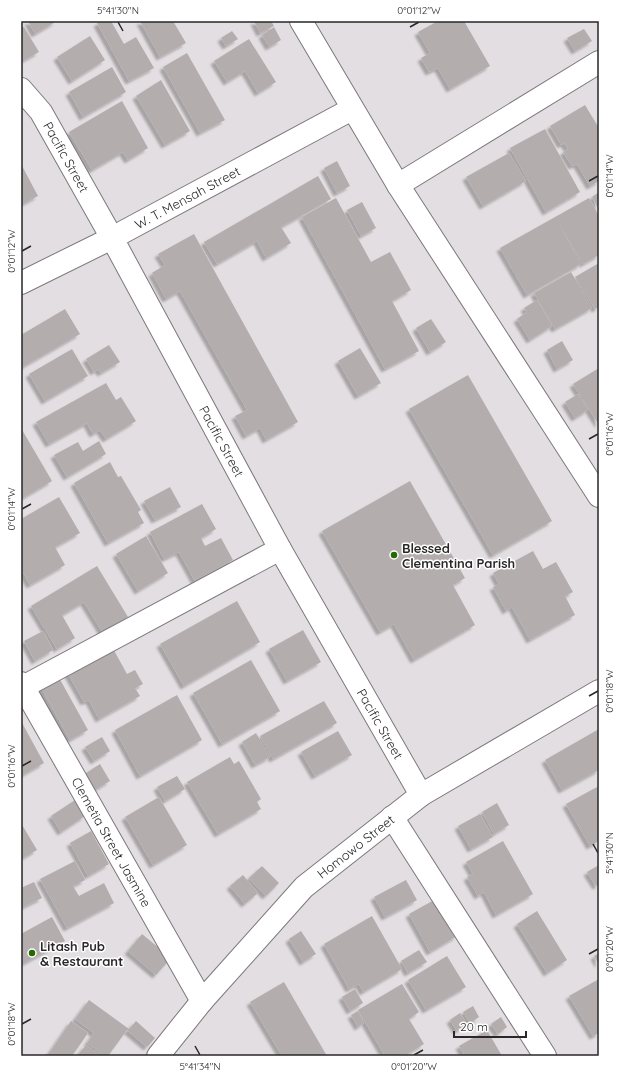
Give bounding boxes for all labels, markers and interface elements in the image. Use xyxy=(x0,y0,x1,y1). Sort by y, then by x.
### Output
text: 5°41'30"N xyxy=(97,4,139,17)
text: 0°01'12"W xyxy=(397,4,441,17)
street label: Pacific Street xyxy=(40,119,93,195)
text: 0°01'14"W xyxy=(603,154,616,198)
street label: W. T. Mensah Street xyxy=(132,163,243,232)
text: 0°01'12"W xyxy=(5,229,18,273)
street label: Pacific Street xyxy=(196,403,247,479)
text: 0°01'16"W xyxy=(603,412,616,456)
text: 0°01'14"W xyxy=(5,487,18,531)
place label: Blessed Clementina Parish xyxy=(402,540,515,571)
marker: Blessed Clementina Parish xyxy=(389,550,399,560)
text: 0°01'18"W xyxy=(603,669,616,713)
street label: Pacific Street xyxy=(354,686,407,762)
text: 0°01'16"W xyxy=(5,744,18,788)
street label: Clemetia Street Jasmine xyxy=(68,774,155,910)
street label: Homowo Street xyxy=(314,811,397,882)
text: 5°41'30"N xyxy=(603,832,616,874)
text: 0°01'20"W xyxy=(603,926,616,972)
place label: Litash Pub & Restaurant xyxy=(40,938,123,969)
marker: Litash Pub & Restaurant xyxy=(27,948,37,958)
text: 0°01'18"W xyxy=(5,1002,18,1046)
scale bar xyxy=(454,1013,526,1039)
text: 20 m xyxy=(460,1019,488,1034)
text: 5°41'34"N xyxy=(179,1060,221,1073)
text: 0°01'20"W xyxy=(391,1060,437,1073)

